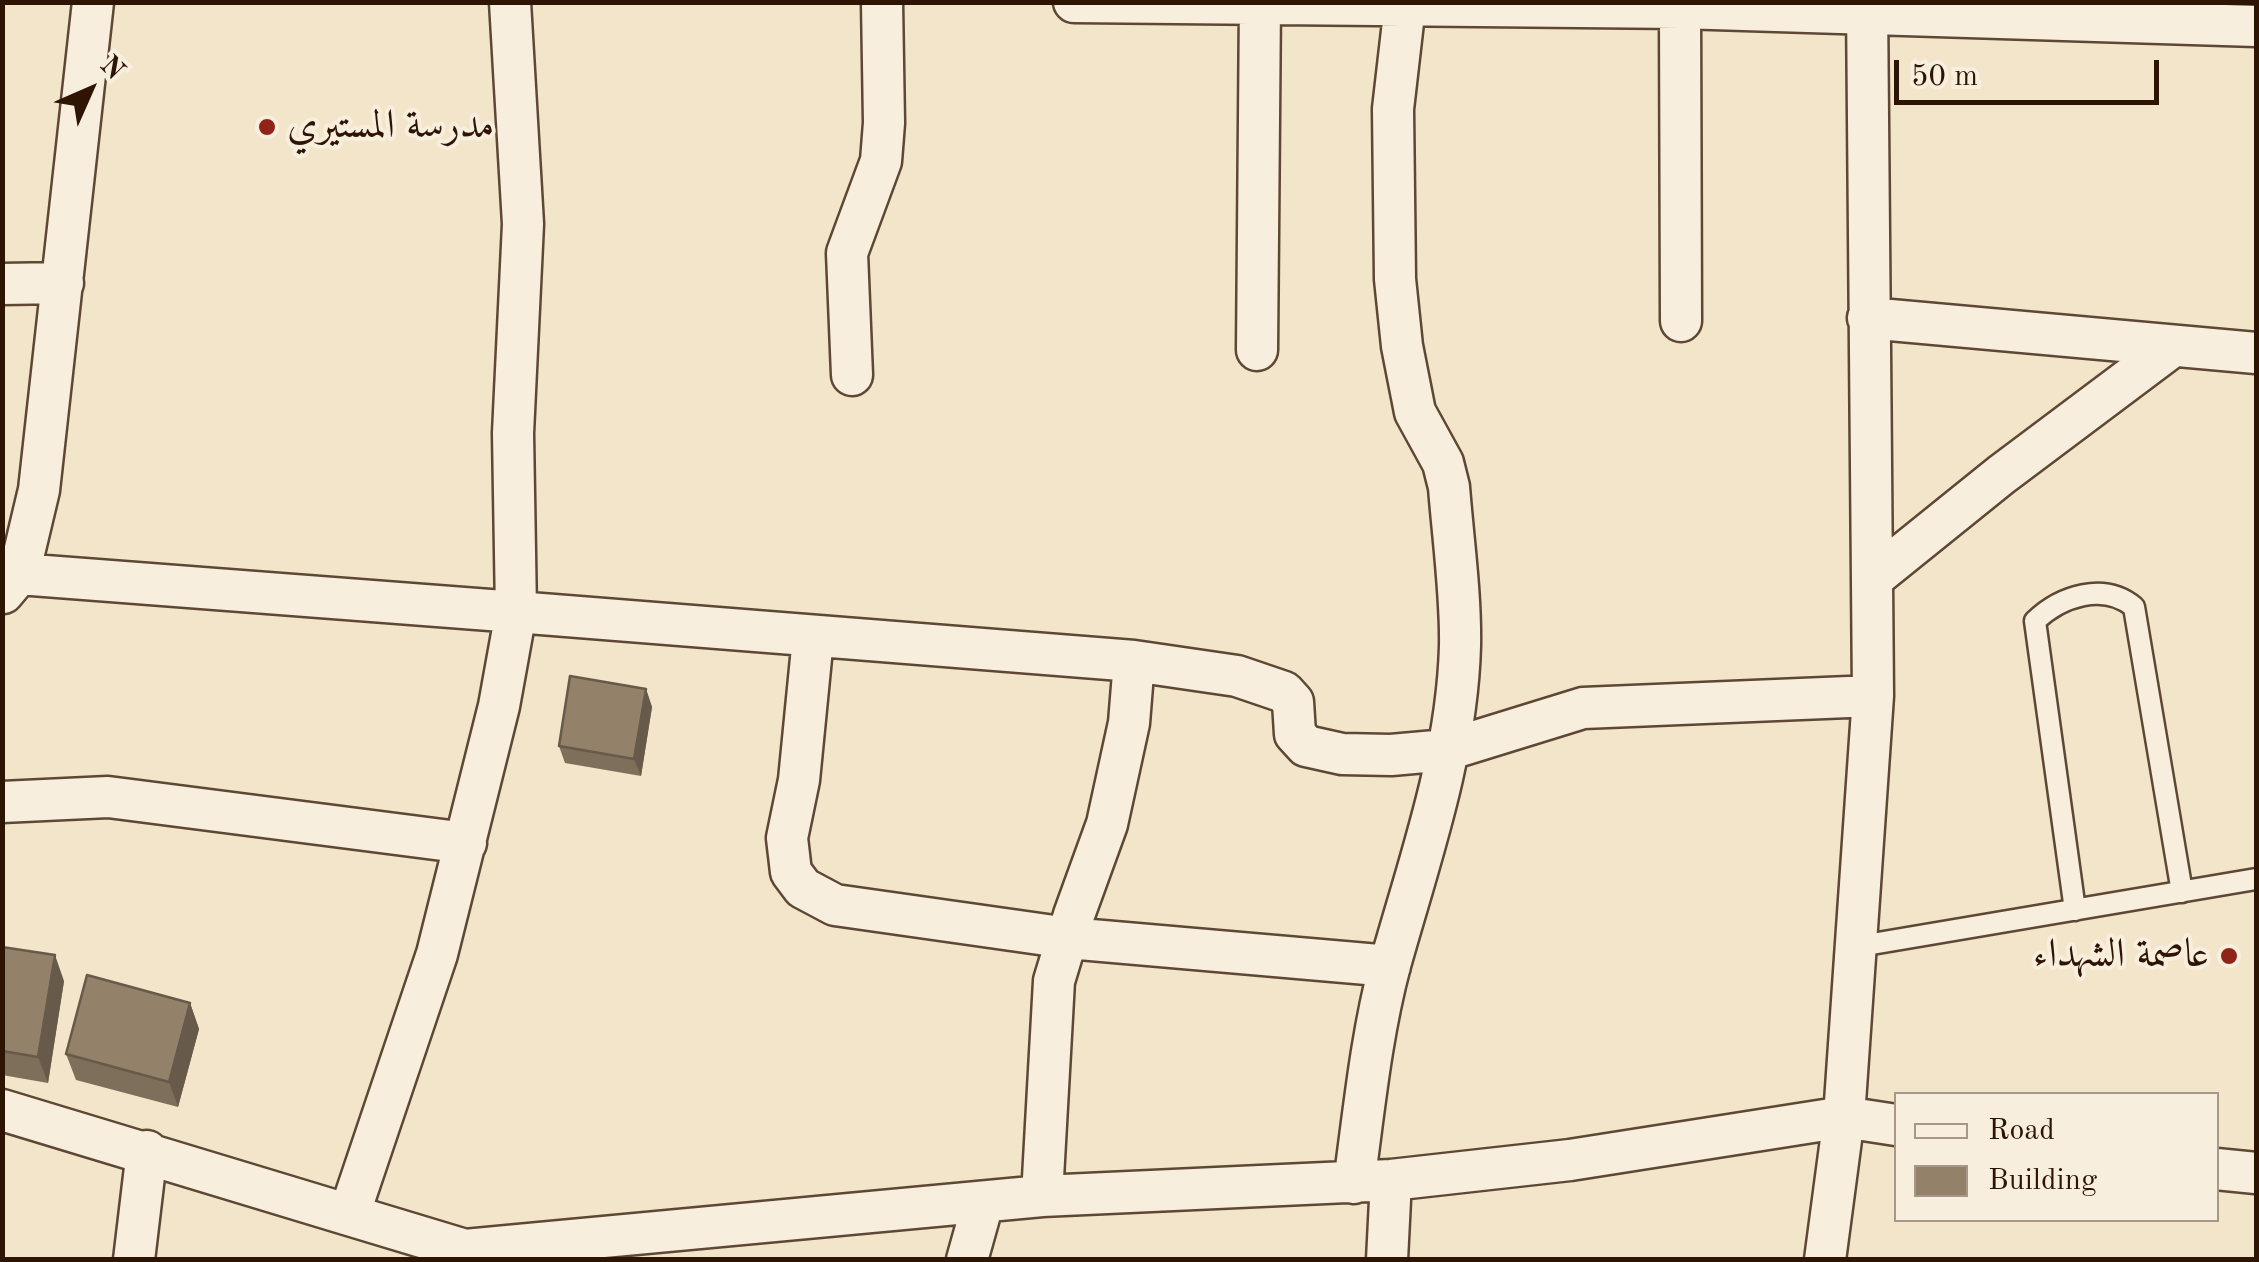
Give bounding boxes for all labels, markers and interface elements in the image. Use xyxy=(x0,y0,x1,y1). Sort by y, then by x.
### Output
north arrow xyxy=(40,40,140,140)
scale bar xyxy=(1899,40,2164,102)
text: N xyxy=(94,51,129,86)
text: 50 m xyxy=(1911,62,1978,92)
place label: مدرسة المستيري xyxy=(287,103,494,151)
marker: مدرسة المستيري xyxy=(256,116,278,138)
place label: عاصمة الشهداء xyxy=(2033,932,2209,980)
marker: عاصمة الشهداء xyxy=(2218,945,2240,967)
legend xyxy=(1894,1092,2219,1222)
text: Road xyxy=(1988,1116,2055,1146)
text: Building xyxy=(1988,1166,2097,1196)

